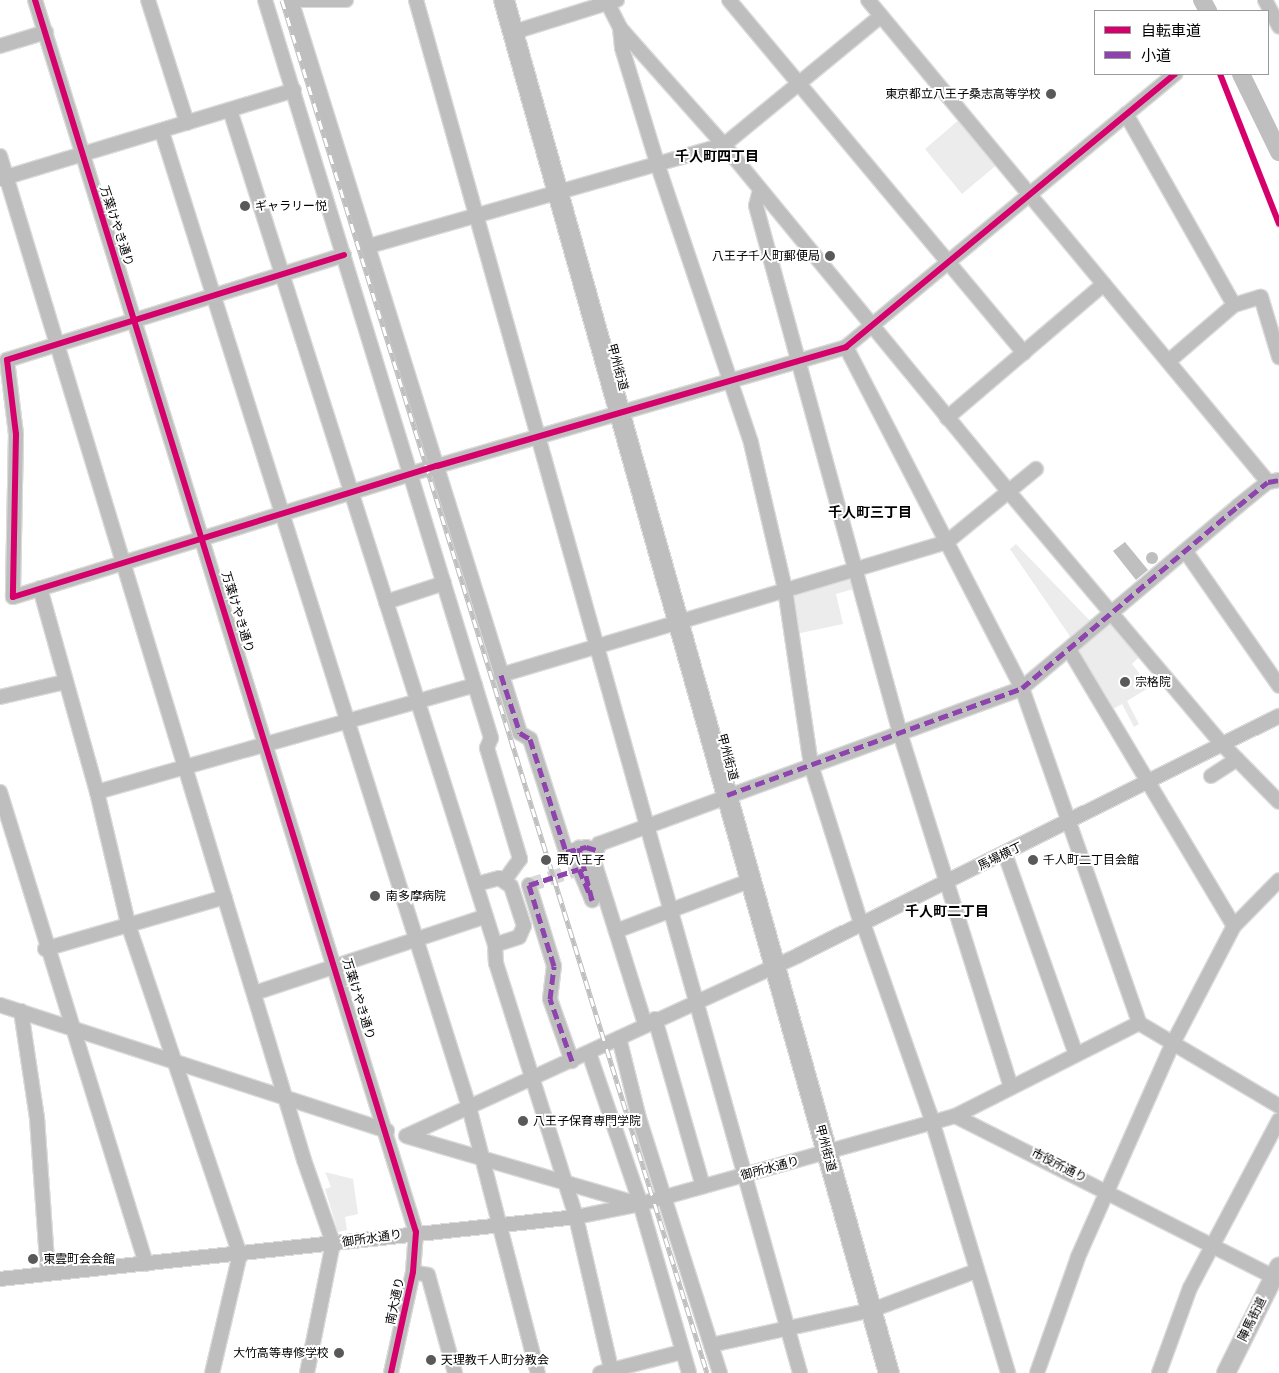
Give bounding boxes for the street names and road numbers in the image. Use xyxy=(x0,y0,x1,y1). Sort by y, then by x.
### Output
street label: 万葉けやき通り xyxy=(97,184,137,268)
street label: 甲州街道 xyxy=(605,342,631,392)
street label: 万葉けやき通り xyxy=(219,570,257,654)
street label: 甲州街道 xyxy=(715,732,741,782)
street label: 馬場横丁 xyxy=(975,839,1025,873)
street label: 万葉けやき通り xyxy=(340,957,378,1041)
street label: 甲州街道 xyxy=(813,1123,839,1173)
street label: 市役所通り xyxy=(1029,1145,1089,1185)
street label: 御所水通り xyxy=(739,1153,801,1183)
street label: 御所水通り xyxy=(341,1227,403,1249)
street label: 南大通り xyxy=(383,1276,407,1326)
street label: 陣馬街道 xyxy=(1235,1294,1269,1344)

